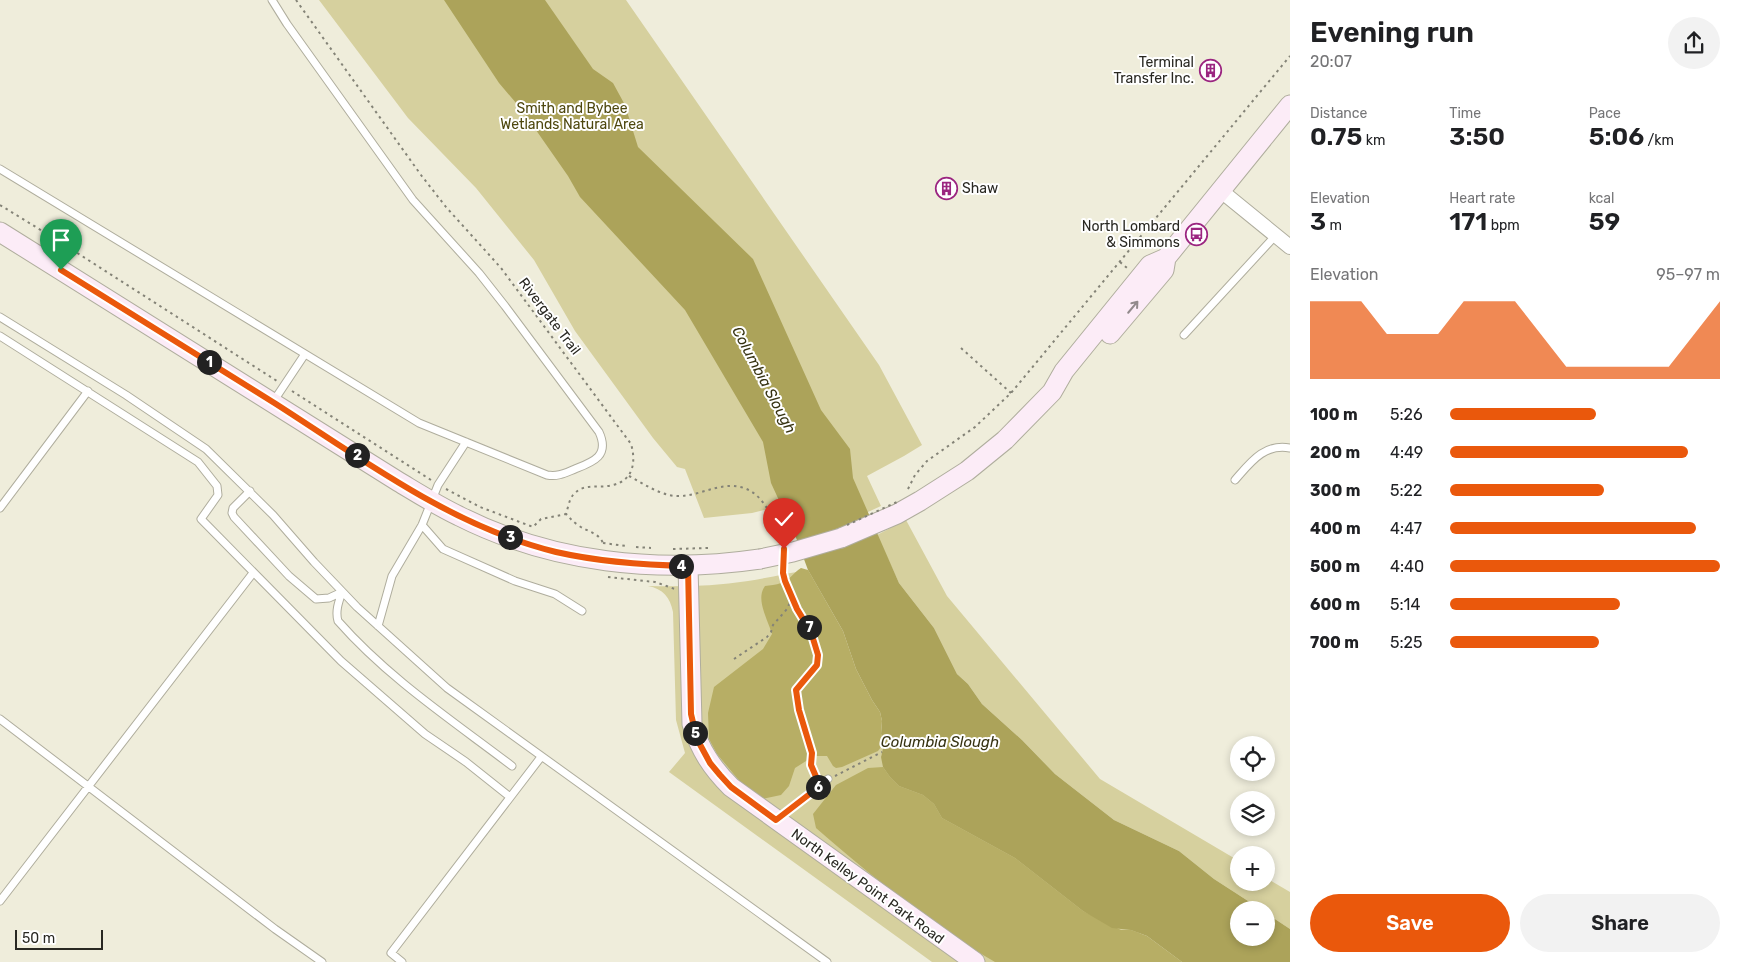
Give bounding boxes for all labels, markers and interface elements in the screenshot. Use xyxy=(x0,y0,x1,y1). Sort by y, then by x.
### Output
text: Evening run xyxy=(1310,16,1474,49)
button: share xyxy=(1668,17,1720,69)
text: 20:07 xyxy=(1310,52,1352,71)
place label: Terminal Transfer Inc. xyxy=(1113,54,1194,87)
building icon: Terminal Transfer Inc. xyxy=(1198,58,1222,82)
park label: Smith and Bybee Wetlands Natural Area xyxy=(500,100,644,133)
text: Distance xyxy=(1310,105,1367,122)
text: Time xyxy=(1449,105,1481,122)
text: Pace xyxy=(1589,105,1621,122)
text: 0.75 xyxy=(1310,122,1362,151)
text: 3:50 xyxy=(1449,122,1505,151)
text: 5:06 xyxy=(1589,122,1644,151)
text: km xyxy=(1362,132,1385,149)
text: /km xyxy=(1644,132,1674,149)
building icon: Shaw xyxy=(934,176,958,200)
place label: Shaw xyxy=(962,180,998,197)
text: Elevation xyxy=(1310,190,1370,207)
text: Heart rate xyxy=(1449,190,1515,207)
text: kcal xyxy=(1589,190,1614,207)
text: 3 xyxy=(1310,207,1326,236)
text: 171 xyxy=(1449,207,1487,236)
text: 59 xyxy=(1589,207,1620,236)
text: m xyxy=(1326,217,1342,234)
text: bpm xyxy=(1487,217,1520,234)
place label: North Lombard & Simmons xyxy=(1082,218,1180,251)
pin xyxy=(40,219,82,270)
bus stop icon: North Lombard & Simmons xyxy=(1184,222,1208,246)
icon: arrive xyxy=(47,226,75,254)
text: Elevation xyxy=(1310,265,1379,284)
text: 95–97 m xyxy=(1656,265,1720,284)
street label: Rivergate Trail xyxy=(515,274,584,358)
one-way arrow xyxy=(1127,301,1138,314)
water label: Columbia Slough xyxy=(728,324,800,436)
pin: 1 xyxy=(196,350,222,374)
text: 1 xyxy=(206,354,213,371)
text: 100 m xyxy=(1310,405,1358,424)
text: 5:26 xyxy=(1390,405,1423,424)
pin: 2 xyxy=(344,442,370,468)
text: 200 m xyxy=(1310,443,1360,462)
text: 4:49 xyxy=(1390,443,1423,462)
text: 2 xyxy=(353,447,362,464)
text: 300 m xyxy=(1310,481,1360,500)
text: 5:22 xyxy=(1390,481,1422,500)
pin xyxy=(763,498,805,549)
icon: check xyxy=(770,505,798,533)
text: 400 m xyxy=(1310,519,1361,538)
text: 4:47 xyxy=(1390,519,1422,538)
pin: 3 xyxy=(498,524,522,550)
text: 3 xyxy=(506,529,515,546)
pin: 4 xyxy=(668,554,694,578)
text: 500 m xyxy=(1310,557,1360,576)
text: 4:40 xyxy=(1390,557,1424,576)
text: 4 xyxy=(677,558,686,575)
text: 600 m xyxy=(1310,595,1360,614)
text: 5:14 xyxy=(1390,595,1420,614)
pin: 7 xyxy=(796,614,822,640)
text: 7 xyxy=(805,619,814,636)
text: 700 m xyxy=(1310,633,1359,652)
text: 5:25 xyxy=(1390,633,1423,652)
pin: 5 xyxy=(682,720,708,746)
text: 5 xyxy=(691,725,700,742)
water label: Columbia Slough xyxy=(881,733,999,751)
map controls xyxy=(1230,736,1275,946)
button: locate xyxy=(1230,736,1275,781)
pin: 6 xyxy=(806,774,830,800)
text: 6 xyxy=(814,779,823,796)
button: layers xyxy=(1230,791,1275,836)
street label: North Kelley Point Park Road xyxy=(788,825,947,948)
button: + xyxy=(1230,846,1275,891)
button: Save xyxy=(1310,894,1510,952)
button: Share xyxy=(1520,894,1720,952)
button: − xyxy=(1230,901,1275,946)
scale bar xyxy=(15,927,102,950)
text: 50 m xyxy=(22,930,55,947)

